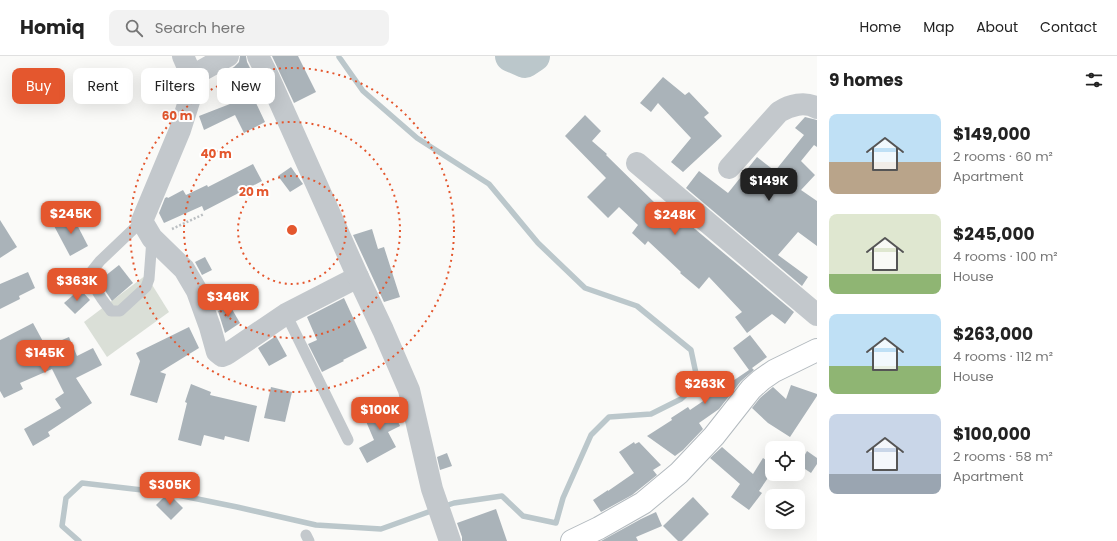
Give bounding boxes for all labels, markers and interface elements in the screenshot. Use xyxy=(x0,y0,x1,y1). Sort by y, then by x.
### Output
search box xyxy=(109,10,389,46)
text: Homiq xyxy=(20,14,85,41)
icon: search xyxy=(123,17,145,39)
text: Search here xyxy=(155,17,245,38)
text: Home xyxy=(859,17,901,37)
text: Map xyxy=(923,17,954,37)
text: About xyxy=(976,17,1018,37)
text: Contact xyxy=(1040,17,1097,37)
chip: Buy xyxy=(12,68,65,104)
chip: Rent xyxy=(73,68,133,104)
chip: Filters xyxy=(141,68,209,104)
chip: New xyxy=(217,68,275,104)
text: 9 homes xyxy=(829,68,903,92)
icon: filters xyxy=(1083,69,1105,91)
text: 60 m xyxy=(162,107,193,124)
text: $149,000 xyxy=(953,122,1031,146)
icon: home xyxy=(861,130,909,178)
text: 40 m xyxy=(200,145,232,162)
text: 2 rooms · 60 m² xyxy=(953,147,1053,166)
text: Apartment xyxy=(953,167,1023,186)
pin: $149K xyxy=(741,168,797,202)
text: $149K xyxy=(749,171,789,190)
text: 20 m xyxy=(239,183,269,200)
pin: $245K xyxy=(43,201,99,235)
pin: $248K xyxy=(647,202,703,236)
text: $245K xyxy=(50,204,92,223)
text: $248K xyxy=(654,205,696,224)
text: $245,000 xyxy=(953,222,1035,246)
centre of rings xyxy=(285,223,299,237)
icon: home xyxy=(861,230,909,278)
text: 4 rooms · 100 m² xyxy=(953,247,1058,266)
text: House xyxy=(953,267,993,286)
pin: $363K xyxy=(49,268,105,302)
text: $363K xyxy=(56,271,98,290)
pin: $346K xyxy=(200,284,256,318)
text: $346K xyxy=(207,287,249,306)
text: $263,000 xyxy=(953,322,1033,346)
icon: home xyxy=(861,330,909,378)
pin: $145K xyxy=(17,340,73,374)
text: $145K xyxy=(25,343,65,362)
text: 4 rooms · 112 m² xyxy=(953,347,1053,366)
text: House xyxy=(953,367,993,386)
pin: $263K xyxy=(677,371,733,405)
text: $263K xyxy=(684,374,726,393)
pin: $100K xyxy=(352,397,408,431)
text: $100K xyxy=(360,400,400,419)
text: $100,000 xyxy=(953,422,1031,446)
icon: home xyxy=(861,430,909,478)
map controls xyxy=(765,441,805,529)
button: locate xyxy=(765,441,805,481)
text: 2 rooms · 58 m² xyxy=(953,447,1053,466)
text: Apartment xyxy=(953,467,1023,486)
pin: $305K xyxy=(142,472,198,506)
text: $305K xyxy=(149,475,191,494)
button: layers xyxy=(765,489,805,529)

